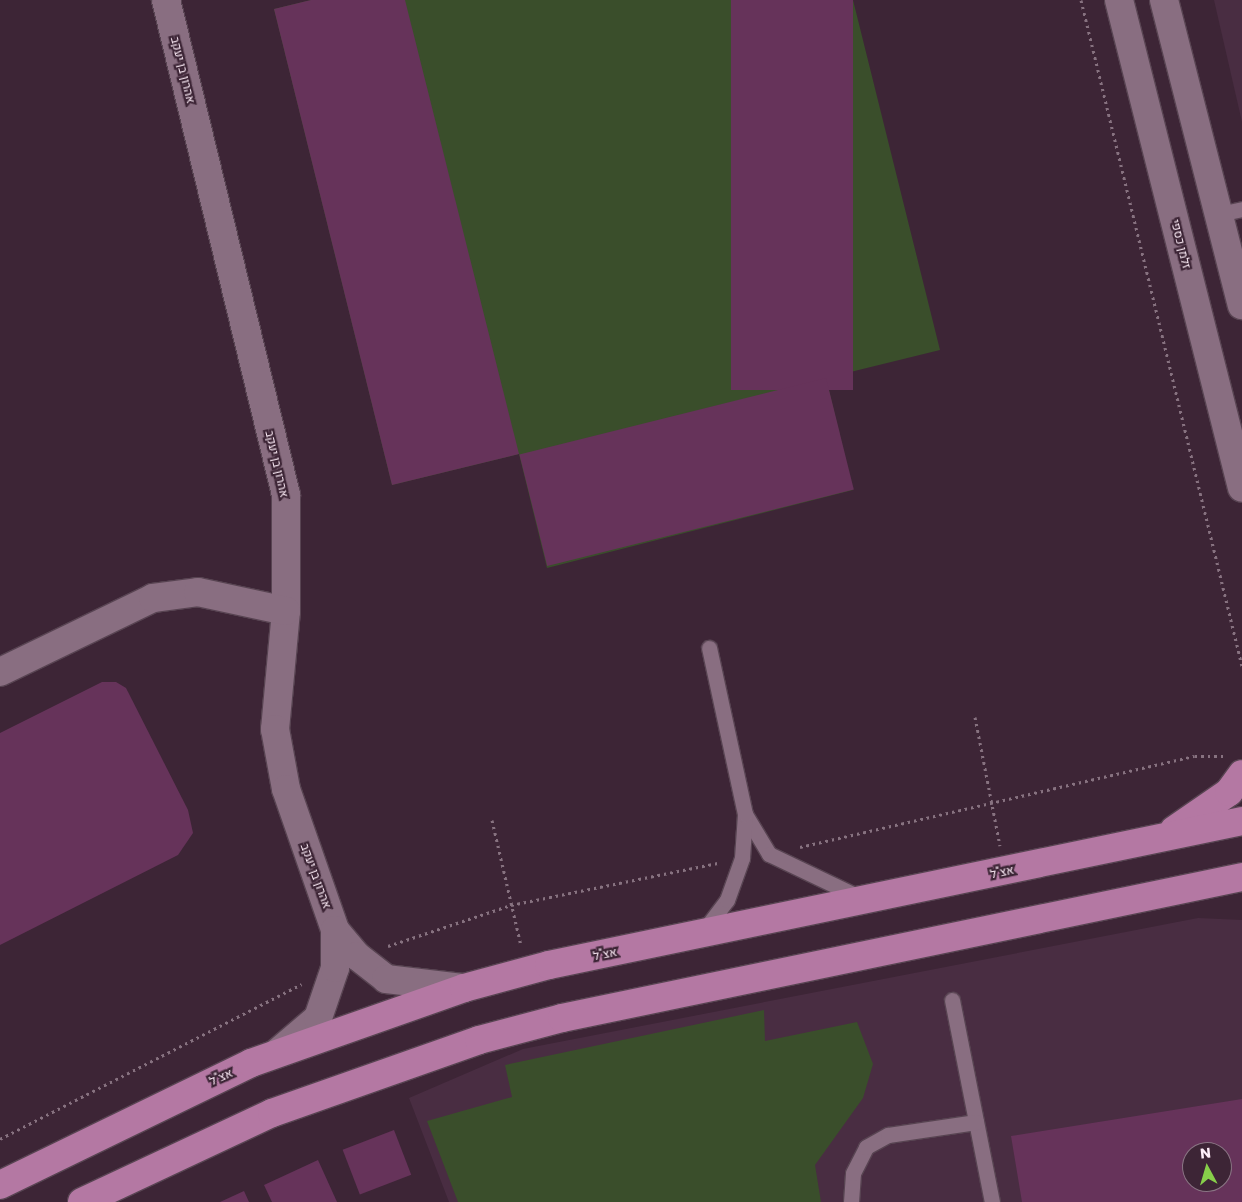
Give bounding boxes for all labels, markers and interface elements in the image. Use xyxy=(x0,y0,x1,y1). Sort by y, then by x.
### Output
street label: אהרון בן יעקב xyxy=(168,35,198,105)
street label: זלמן כספי xyxy=(1168,218,1194,270)
street label: אהרון בן יעקב xyxy=(262,429,292,499)
street label: אהרון בן יעקב xyxy=(298,842,334,910)
street label: אצ"ל xyxy=(989,862,1015,882)
street label: אצ"ל xyxy=(592,945,618,963)
street label: אצ"ל xyxy=(207,1066,235,1088)
north arrow xyxy=(1182,1142,1232,1192)
text: N xyxy=(1199,1143,1212,1164)

